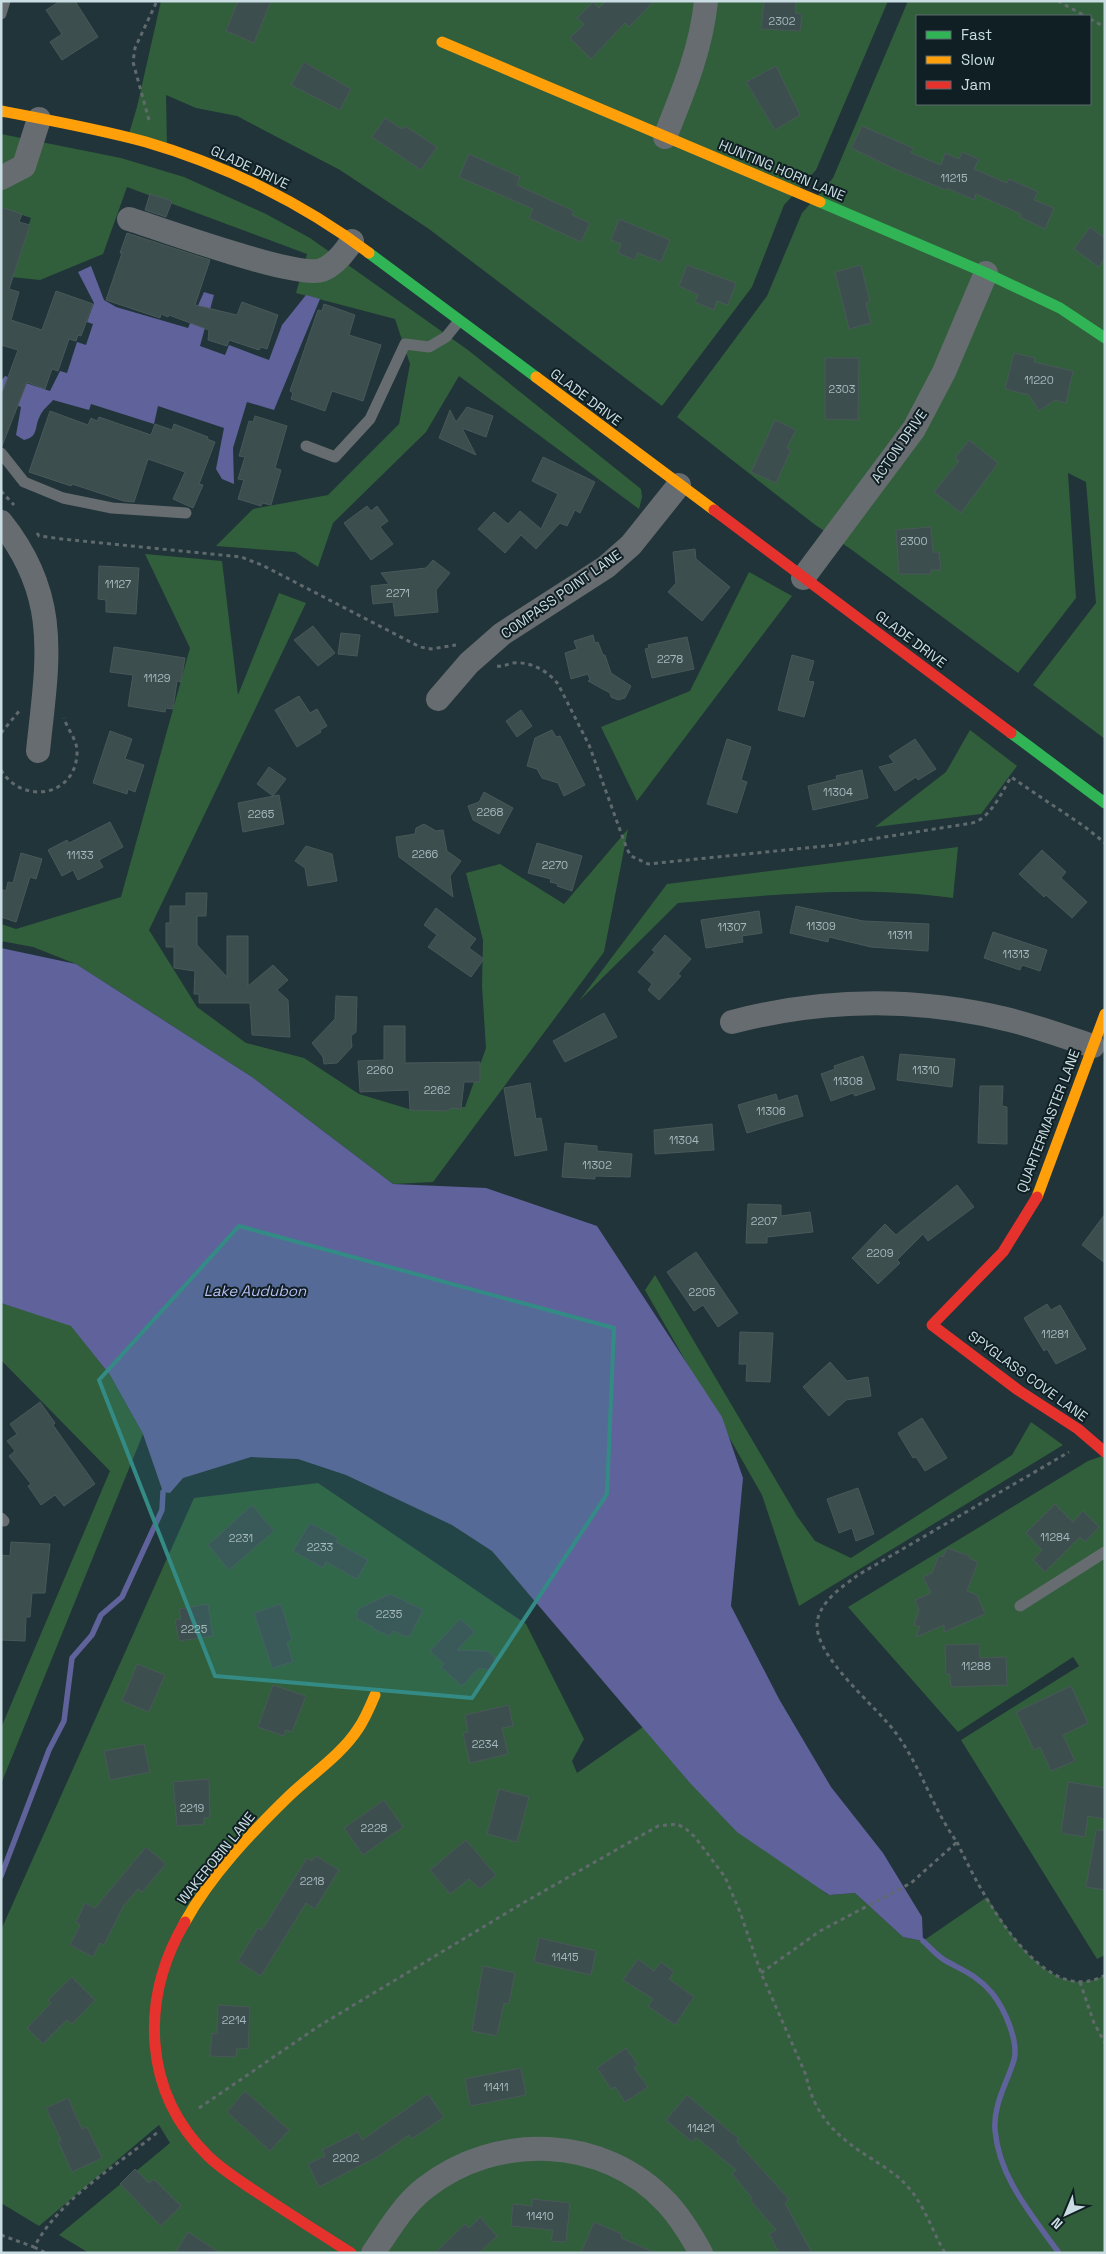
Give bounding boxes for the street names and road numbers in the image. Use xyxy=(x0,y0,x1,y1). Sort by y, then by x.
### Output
street label: HUNTING HORN LANE xyxy=(716,135,848,205)
street label: GLADE DRIVE xyxy=(208,141,292,193)
street label: GLADE DRIVE xyxy=(547,364,625,430)
street label: ACTON DRIVE xyxy=(867,406,931,486)
street label: COMPASS POINT LANE xyxy=(497,545,625,642)
street label: GLADE DRIVE xyxy=(872,606,950,672)
street label: QUARTERMASTER LANE xyxy=(1012,1047,1084,1195)
street label: SPYGLASS COVE LANE xyxy=(965,1327,1091,1425)
street label: WAKEROBIN LANE xyxy=(173,1808,259,1908)

